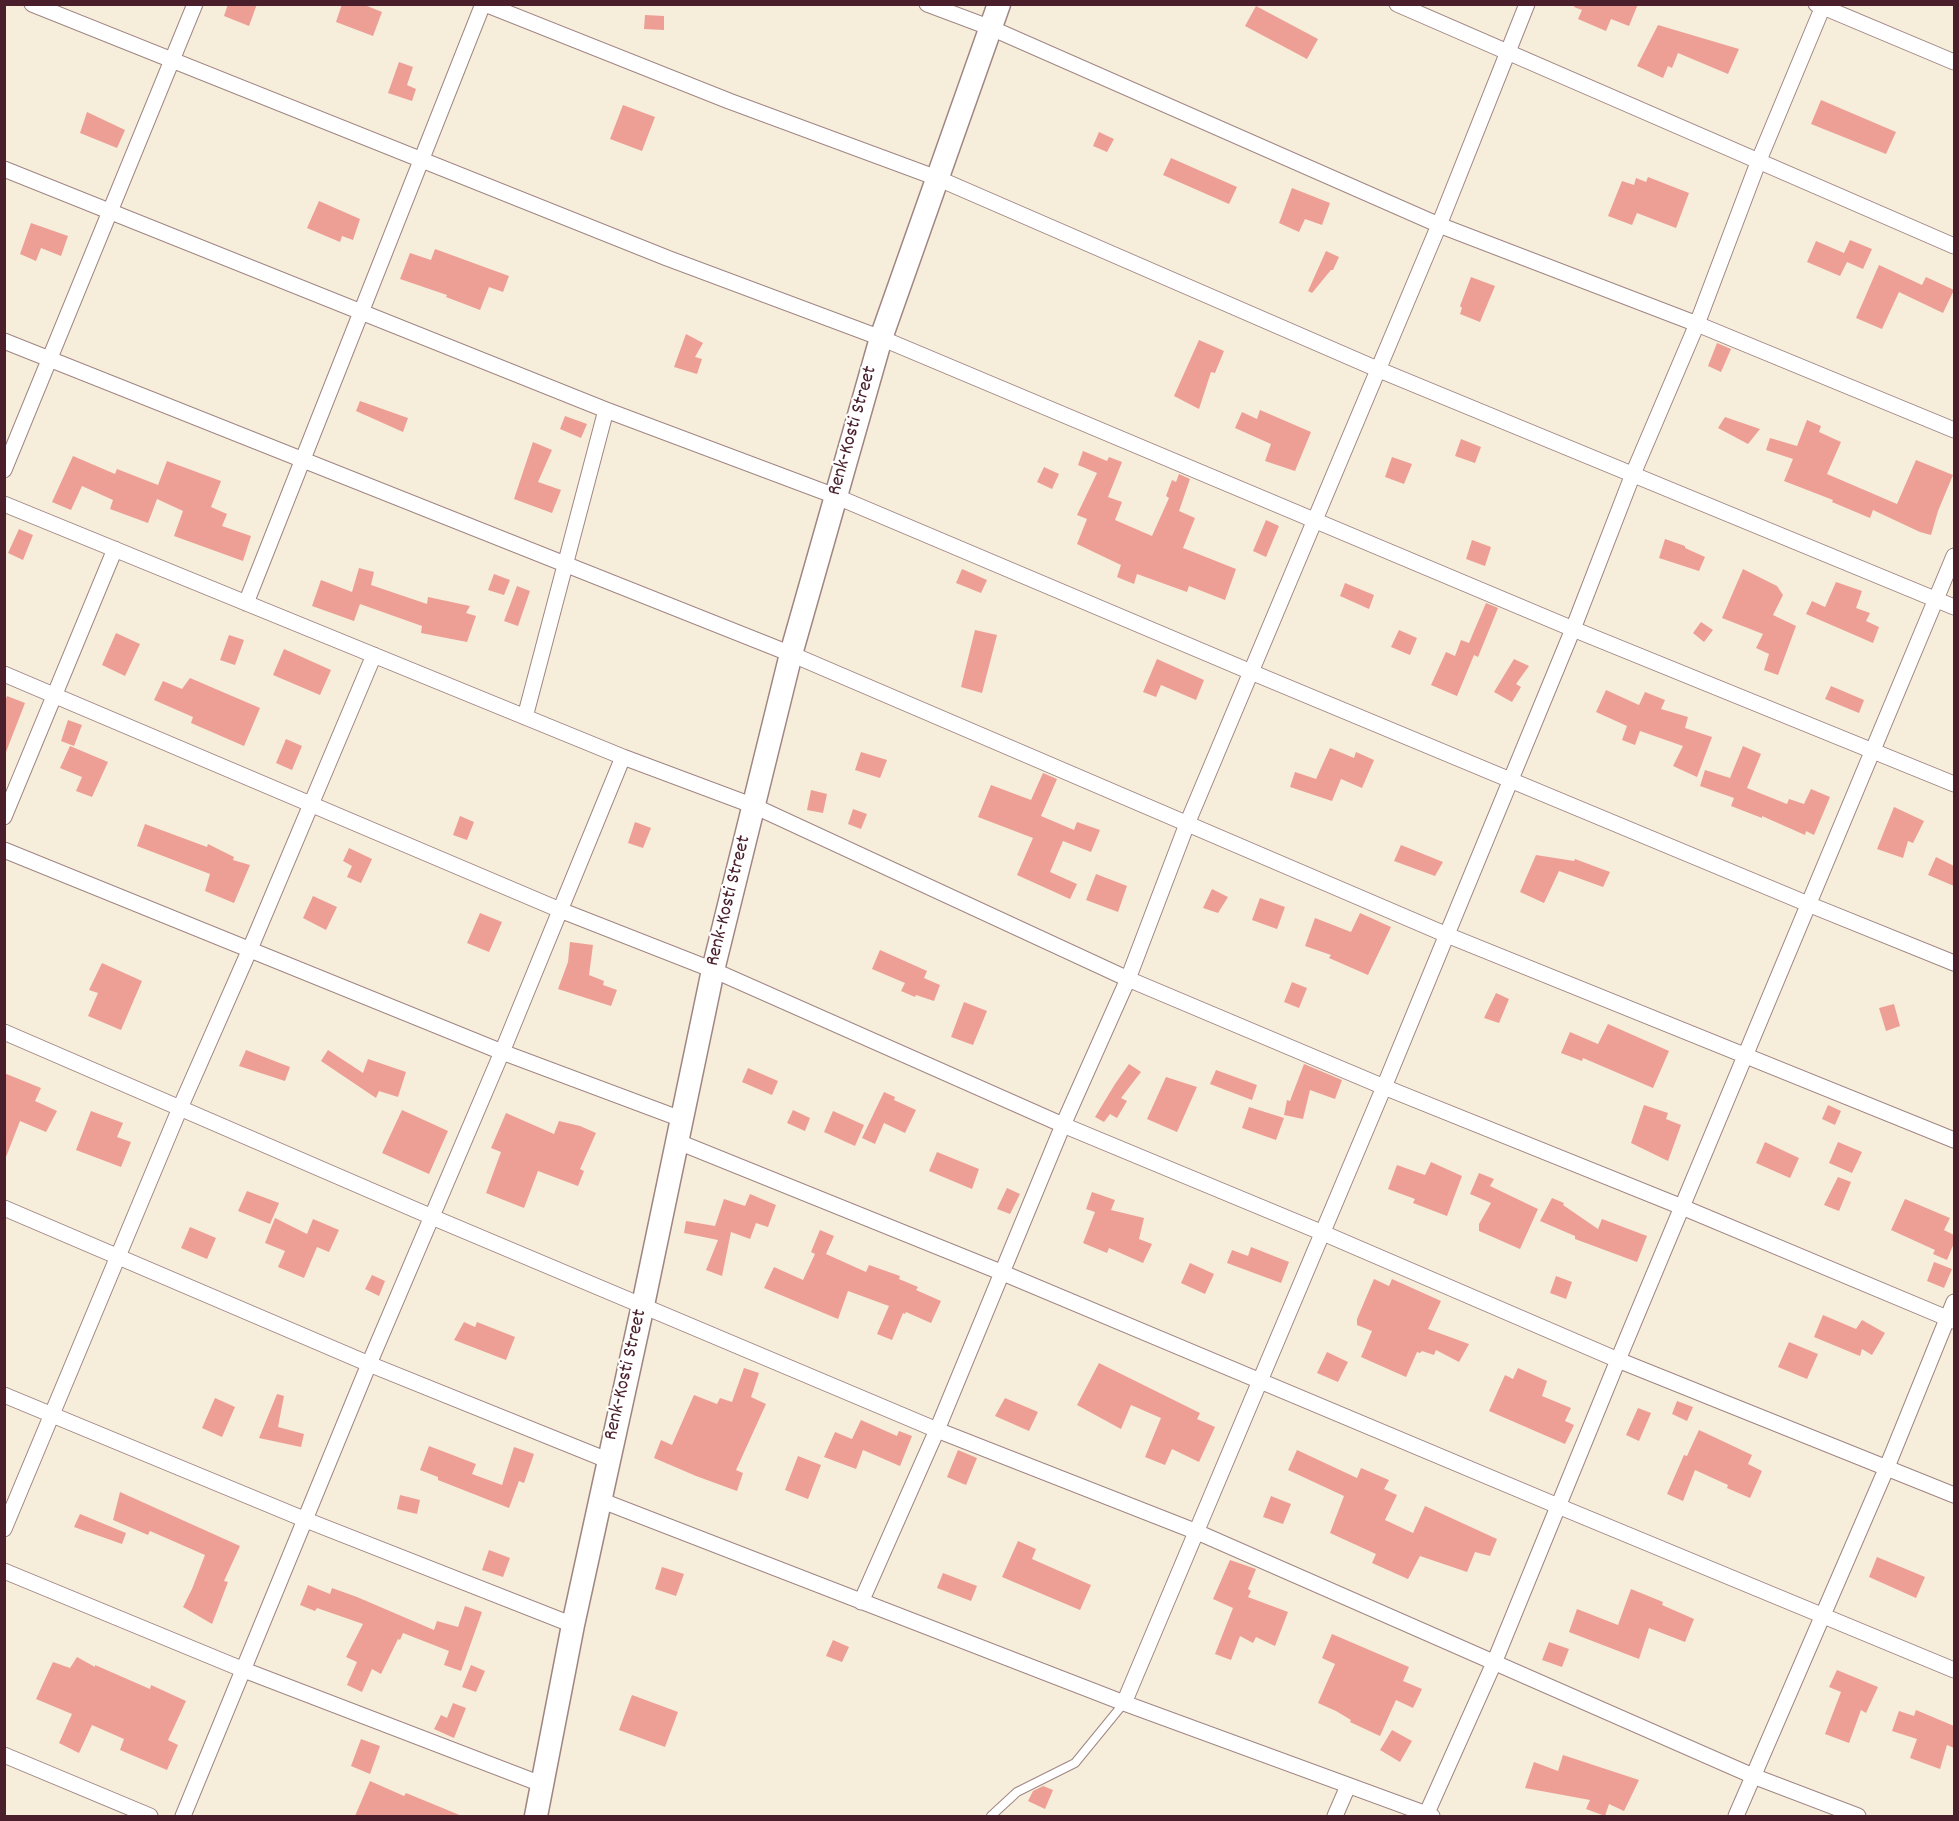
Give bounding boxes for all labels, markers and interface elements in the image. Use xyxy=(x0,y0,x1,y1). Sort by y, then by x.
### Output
street label: Renk-Kosti Street xyxy=(824,363,884,499)
street label: Renk-Kosti Street xyxy=(702,833,758,969)
street label: Renk-Kosti Street xyxy=(600,1307,654,1443)

